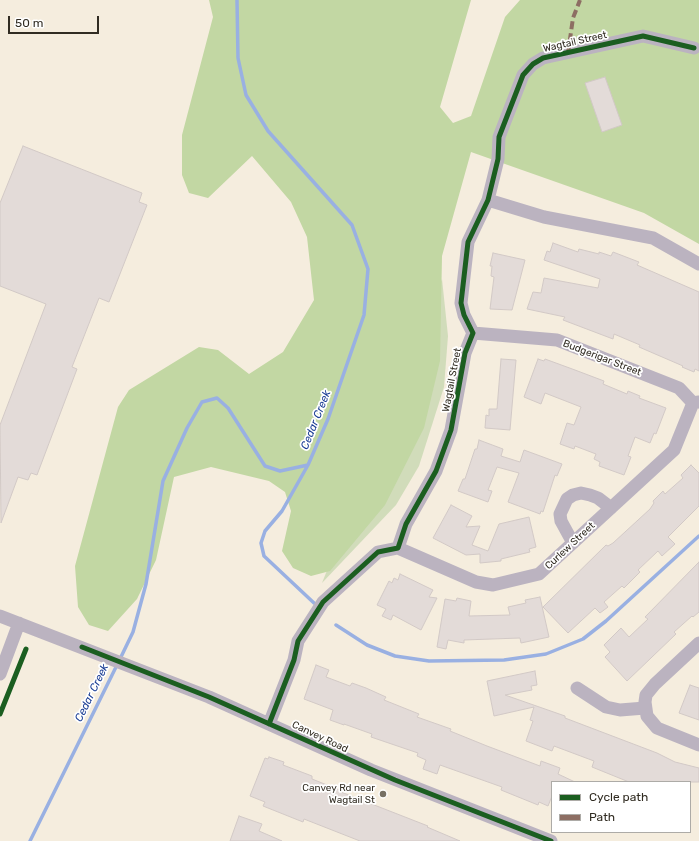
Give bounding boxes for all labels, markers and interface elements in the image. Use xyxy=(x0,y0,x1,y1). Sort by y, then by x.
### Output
scale bar xyxy=(10,8,101,34)
text: 50 m xyxy=(15,16,43,30)
street label: Wagtail Street xyxy=(542,29,608,55)
street label: Budgerigar Street xyxy=(561,338,643,378)
street label: Wagtail Street xyxy=(440,347,464,413)
water label: Cedar Creek xyxy=(298,388,334,452)
street label: Curlew Street xyxy=(543,520,597,572)
water label: Cedar Creek xyxy=(72,662,112,724)
street label: Canvey Road xyxy=(290,719,350,755)
legend xyxy=(551,781,691,833)
place label: Canvey Rd near Wagtail St xyxy=(302,782,375,806)
marker: Canvey Rd near Wagtail St xyxy=(378,789,388,799)
text: Cycle path xyxy=(589,790,648,804)
text: Path xyxy=(589,810,615,824)

